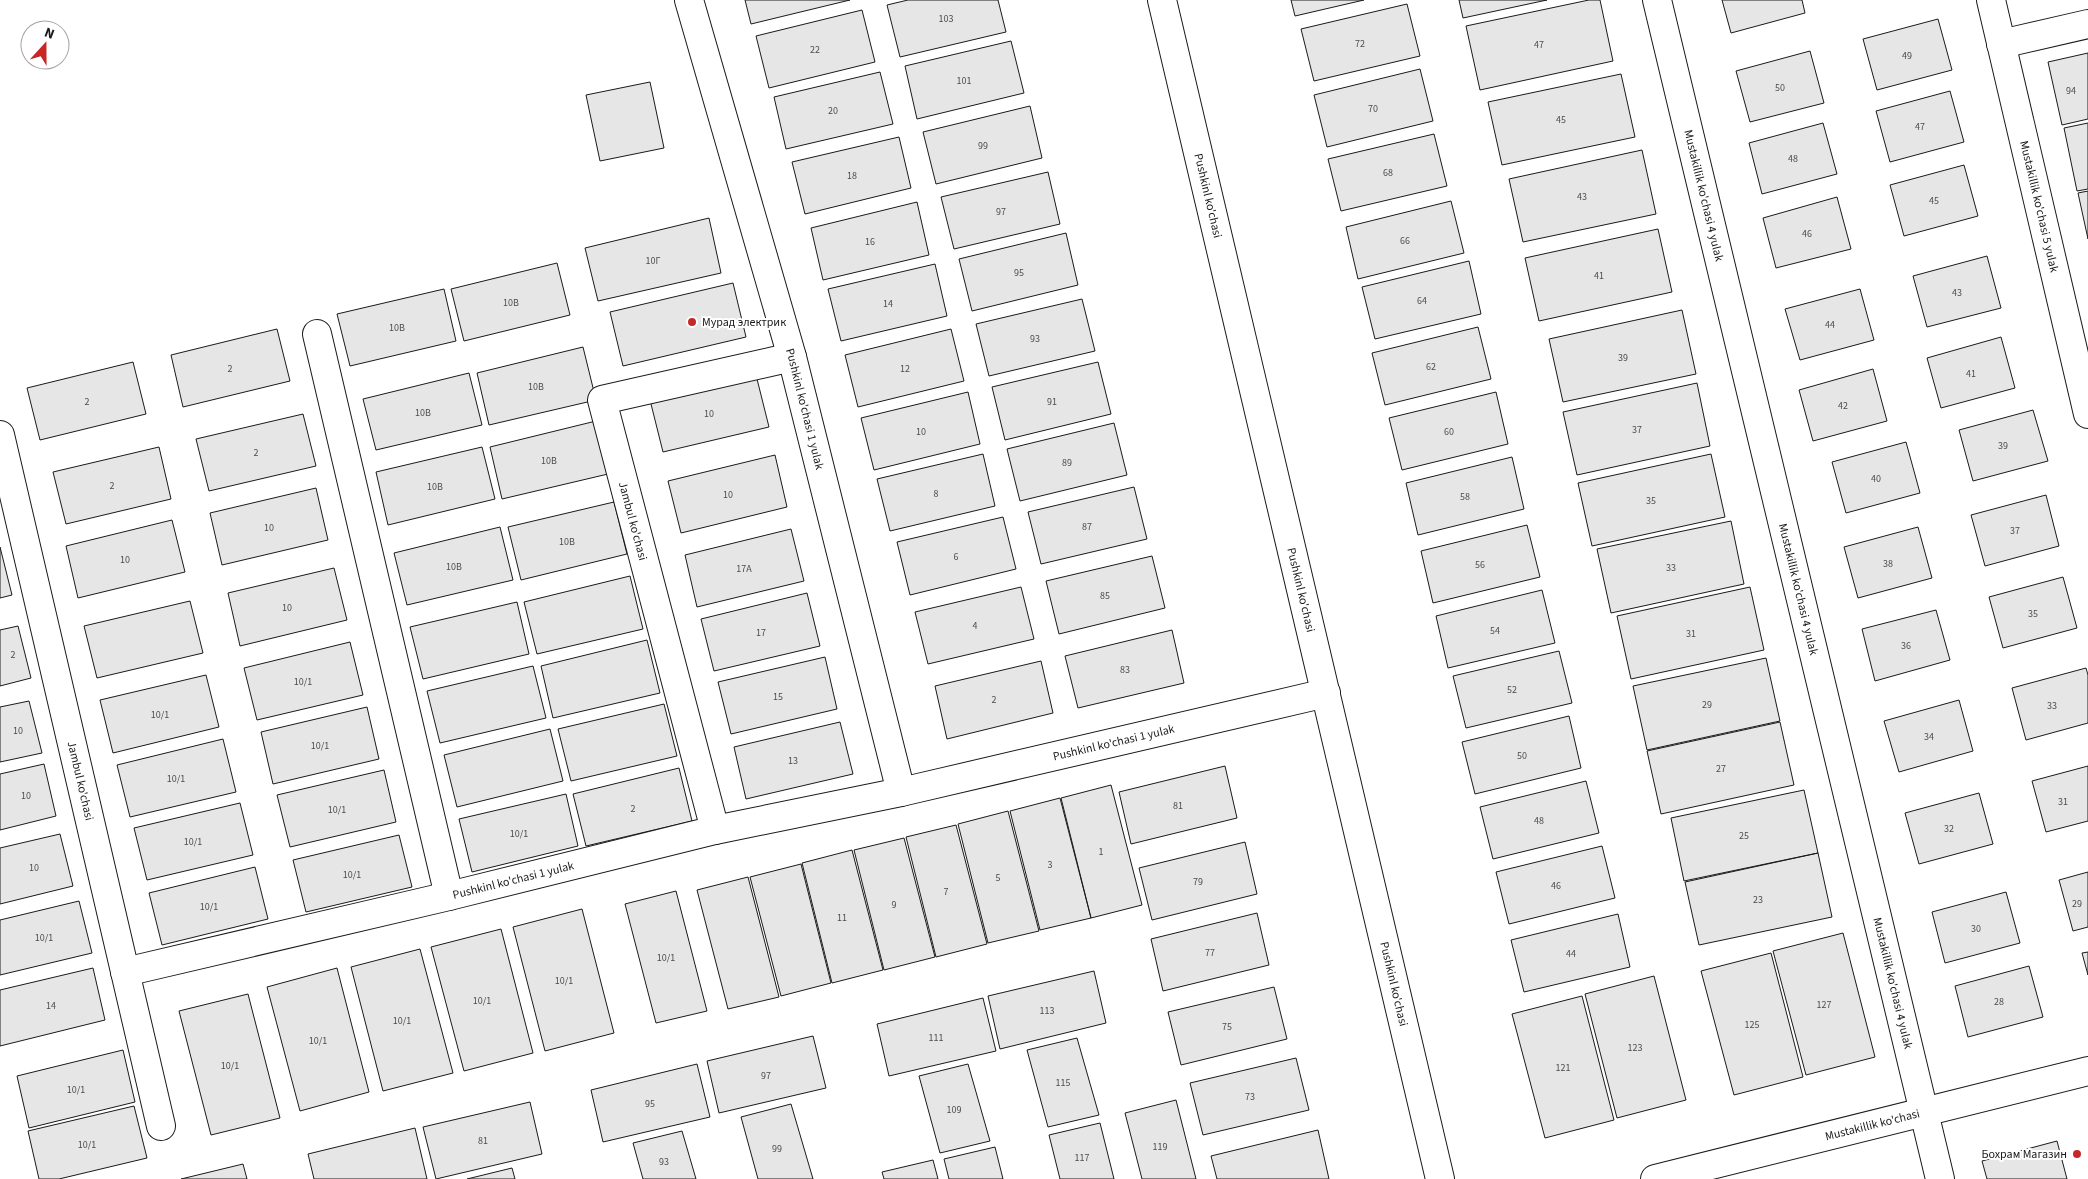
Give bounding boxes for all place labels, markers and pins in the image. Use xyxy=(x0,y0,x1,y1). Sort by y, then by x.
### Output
place label: Мурад электрик xyxy=(702,314,786,331)
marker: Мурад электрик xyxy=(686,316,698,328)
place label: Бохрам Магазин xyxy=(1982,1146,2067,1163)
marker: Бохрам Магазин xyxy=(2071,1148,2083,1160)

